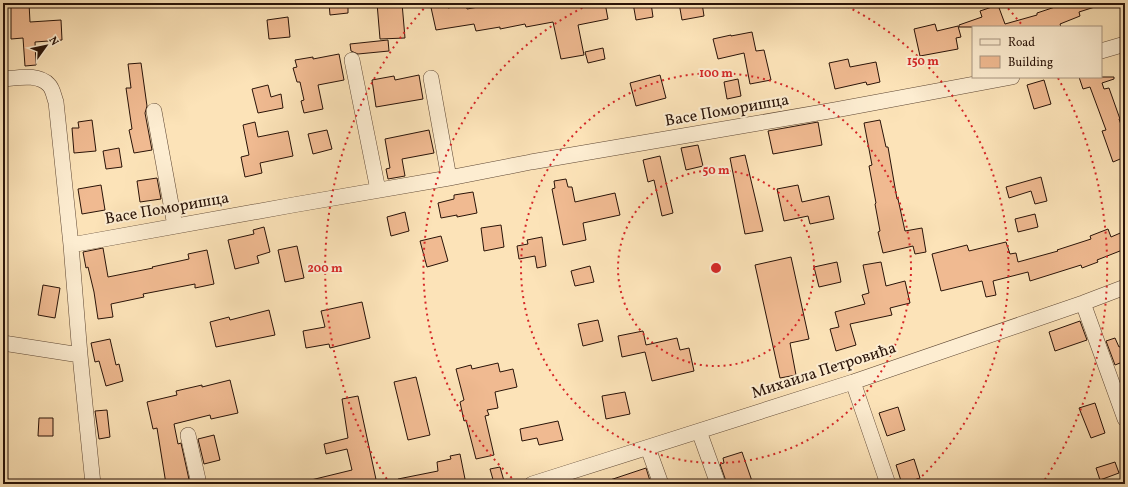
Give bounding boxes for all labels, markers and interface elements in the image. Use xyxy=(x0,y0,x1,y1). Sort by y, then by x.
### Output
north arrow xyxy=(26,26,66,66)
legend xyxy=(972,26,1102,78)
text: N xyxy=(45,34,62,49)
text: Road xyxy=(1008,35,1035,51)
text: 150 m xyxy=(907,54,939,70)
text: Building xyxy=(1008,55,1053,71)
text: 100 m xyxy=(699,66,733,82)
street label: Васе Поморишца xyxy=(663,89,791,133)
text: 50 m xyxy=(702,163,730,179)
street label: Васе Поморишца xyxy=(103,187,231,231)
text: 200 m xyxy=(307,261,343,277)
centre of rings xyxy=(709,261,723,275)
street label: Михаила Петровића xyxy=(749,337,899,405)

